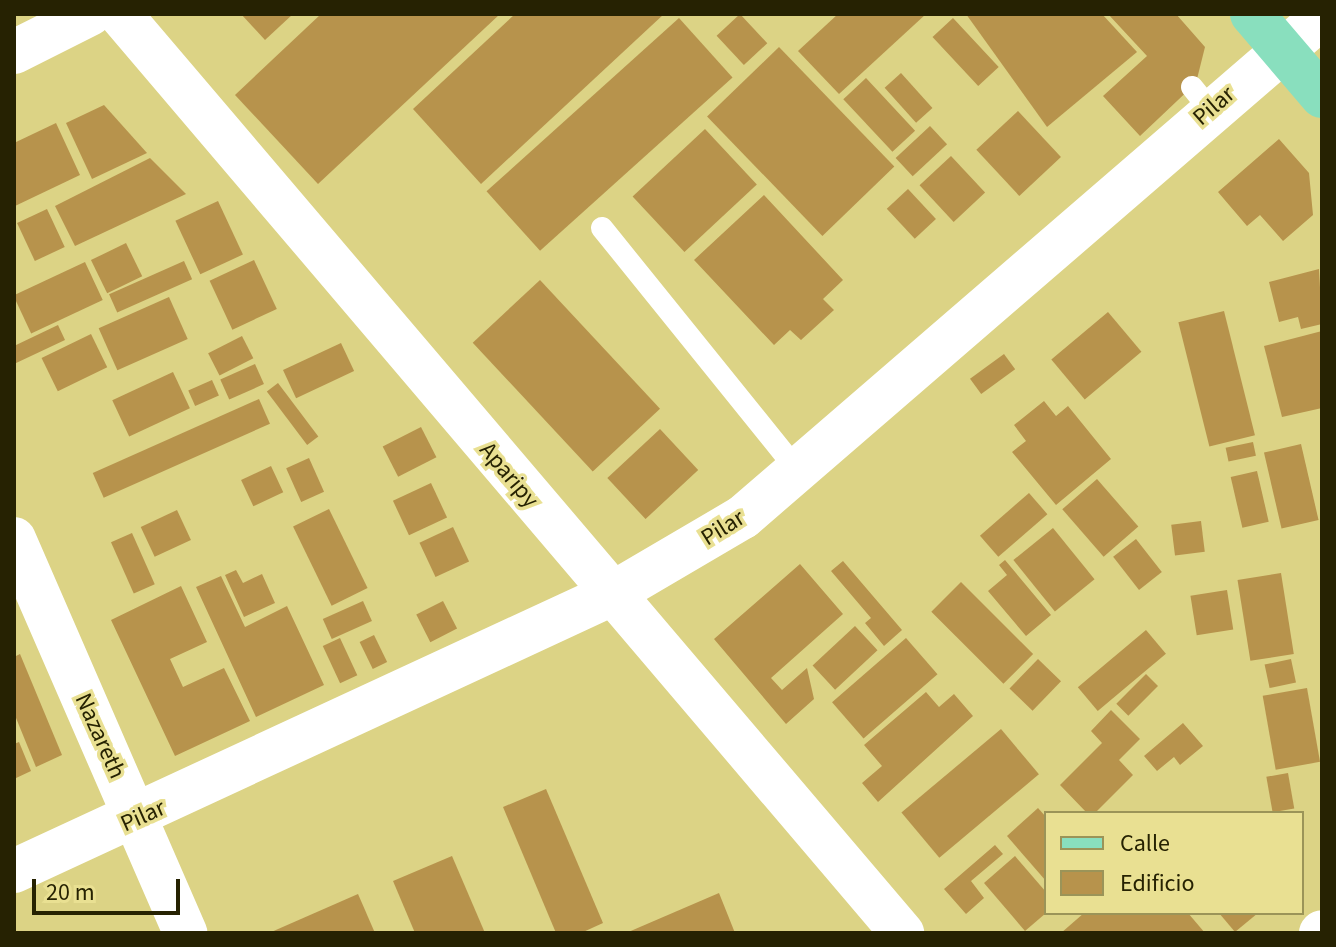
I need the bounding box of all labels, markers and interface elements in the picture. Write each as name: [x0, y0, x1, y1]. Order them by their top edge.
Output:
street label: Pilar: [1187, 80, 1241, 132]
street label: Aparipy: [473, 436, 545, 514]
street label: Pilar: [696, 504, 750, 552]
street label: Nazareth: [68, 689, 132, 783]
street label: Pilar: [116, 793, 170, 839]
legend: [1044, 811, 1304, 915]
text: Calle: [1120, 826, 1170, 861]
scale bar: [36, 863, 184, 913]
text: Edificio: [1120, 866, 1194, 901]
text: 20 m: [46, 875, 95, 910]

